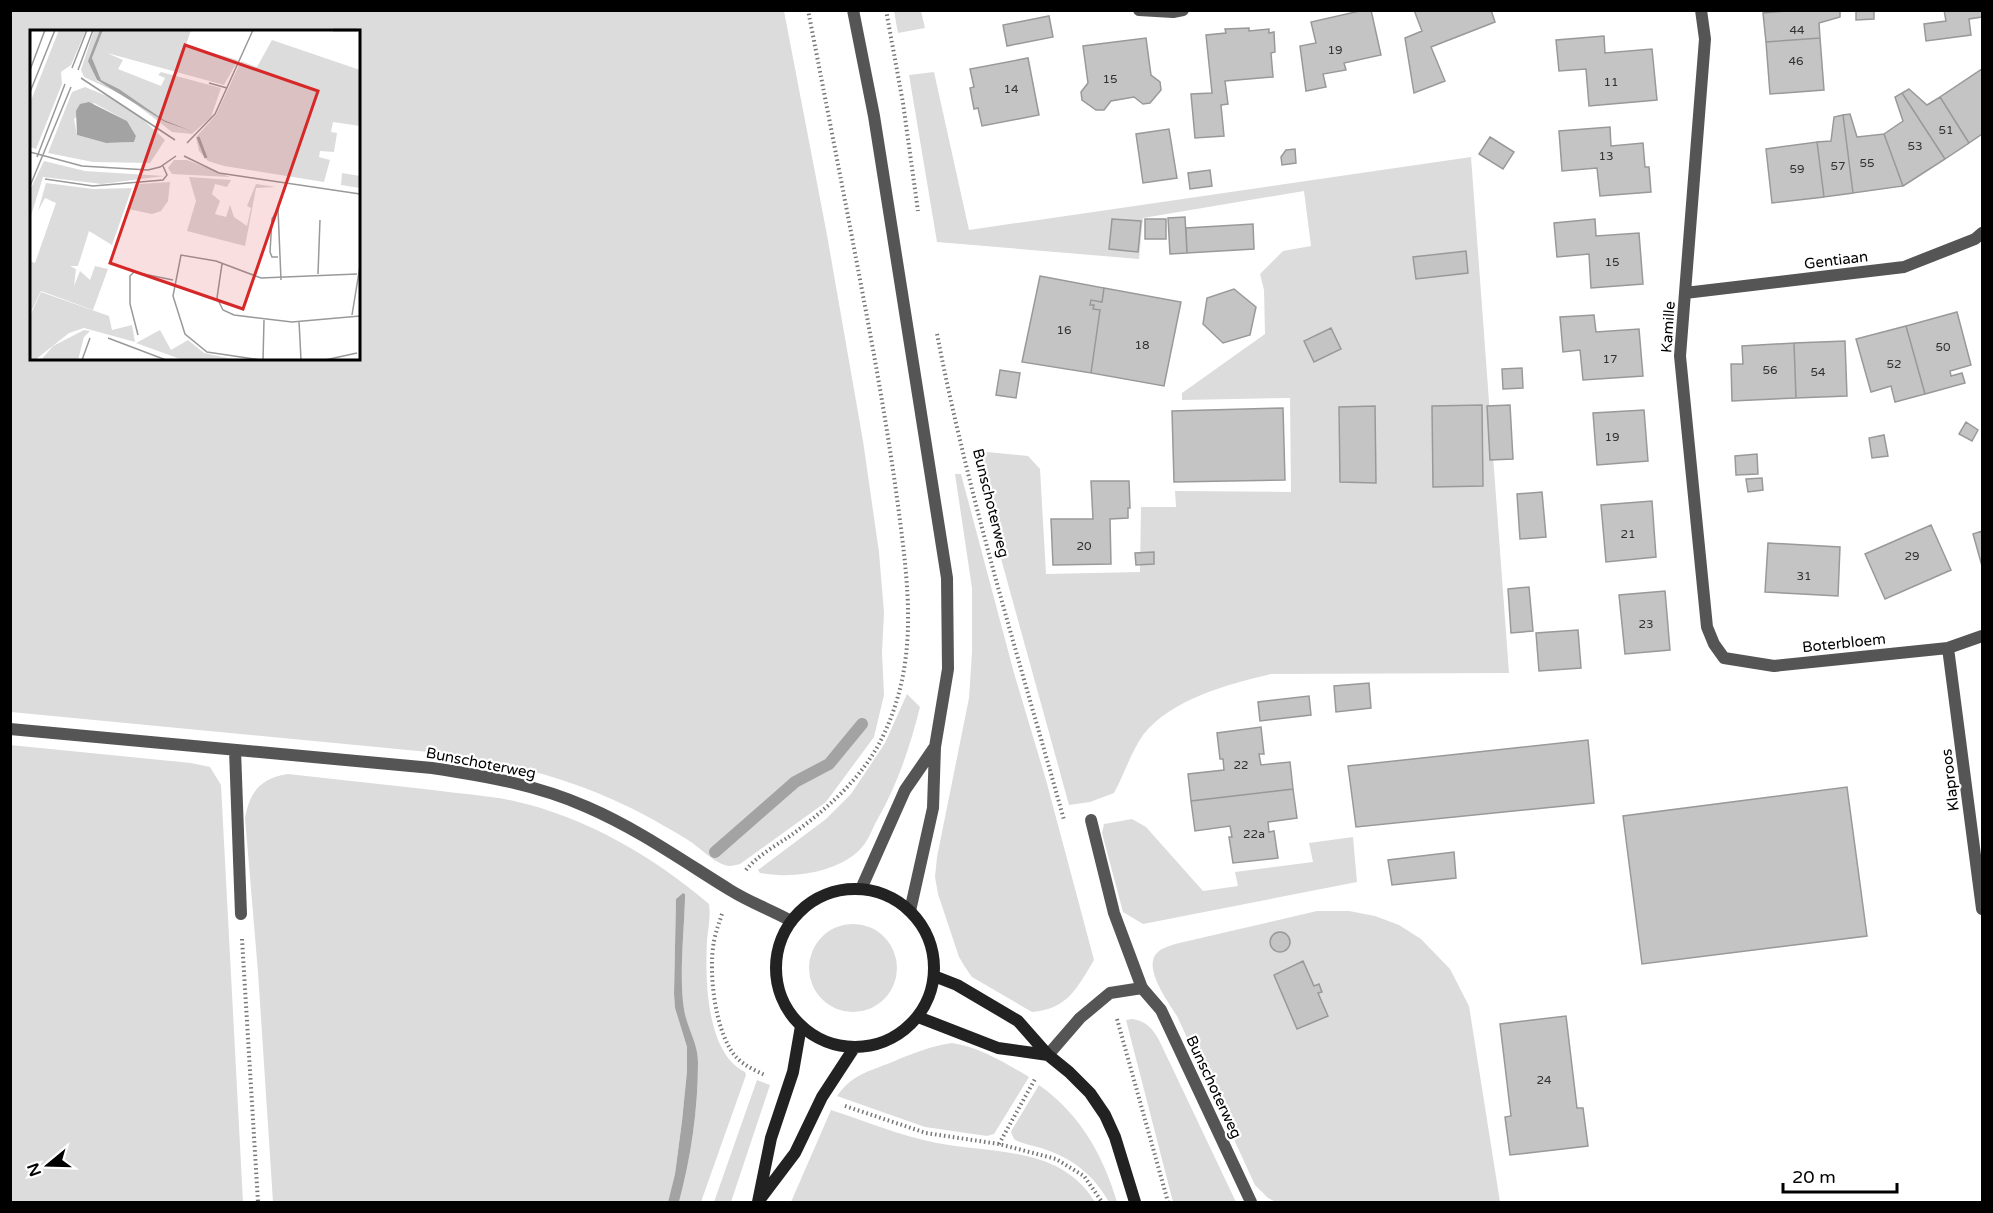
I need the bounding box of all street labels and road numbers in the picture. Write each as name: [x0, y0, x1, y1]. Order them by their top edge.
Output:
street label: Gentiaan: [1803, 247, 1869, 273]
street label: Kamille: [1657, 300, 1679, 354]
street label: Bunschoterweg: [969, 447, 1013, 559]
street label: Boterbloem: [1801, 630, 1887, 656]
street label: Bunschoterweg: [425, 744, 537, 782]
street label: Klaproos: [1937, 748, 1963, 812]
street label: Bunschoterweg: [1182, 1033, 1246, 1141]

